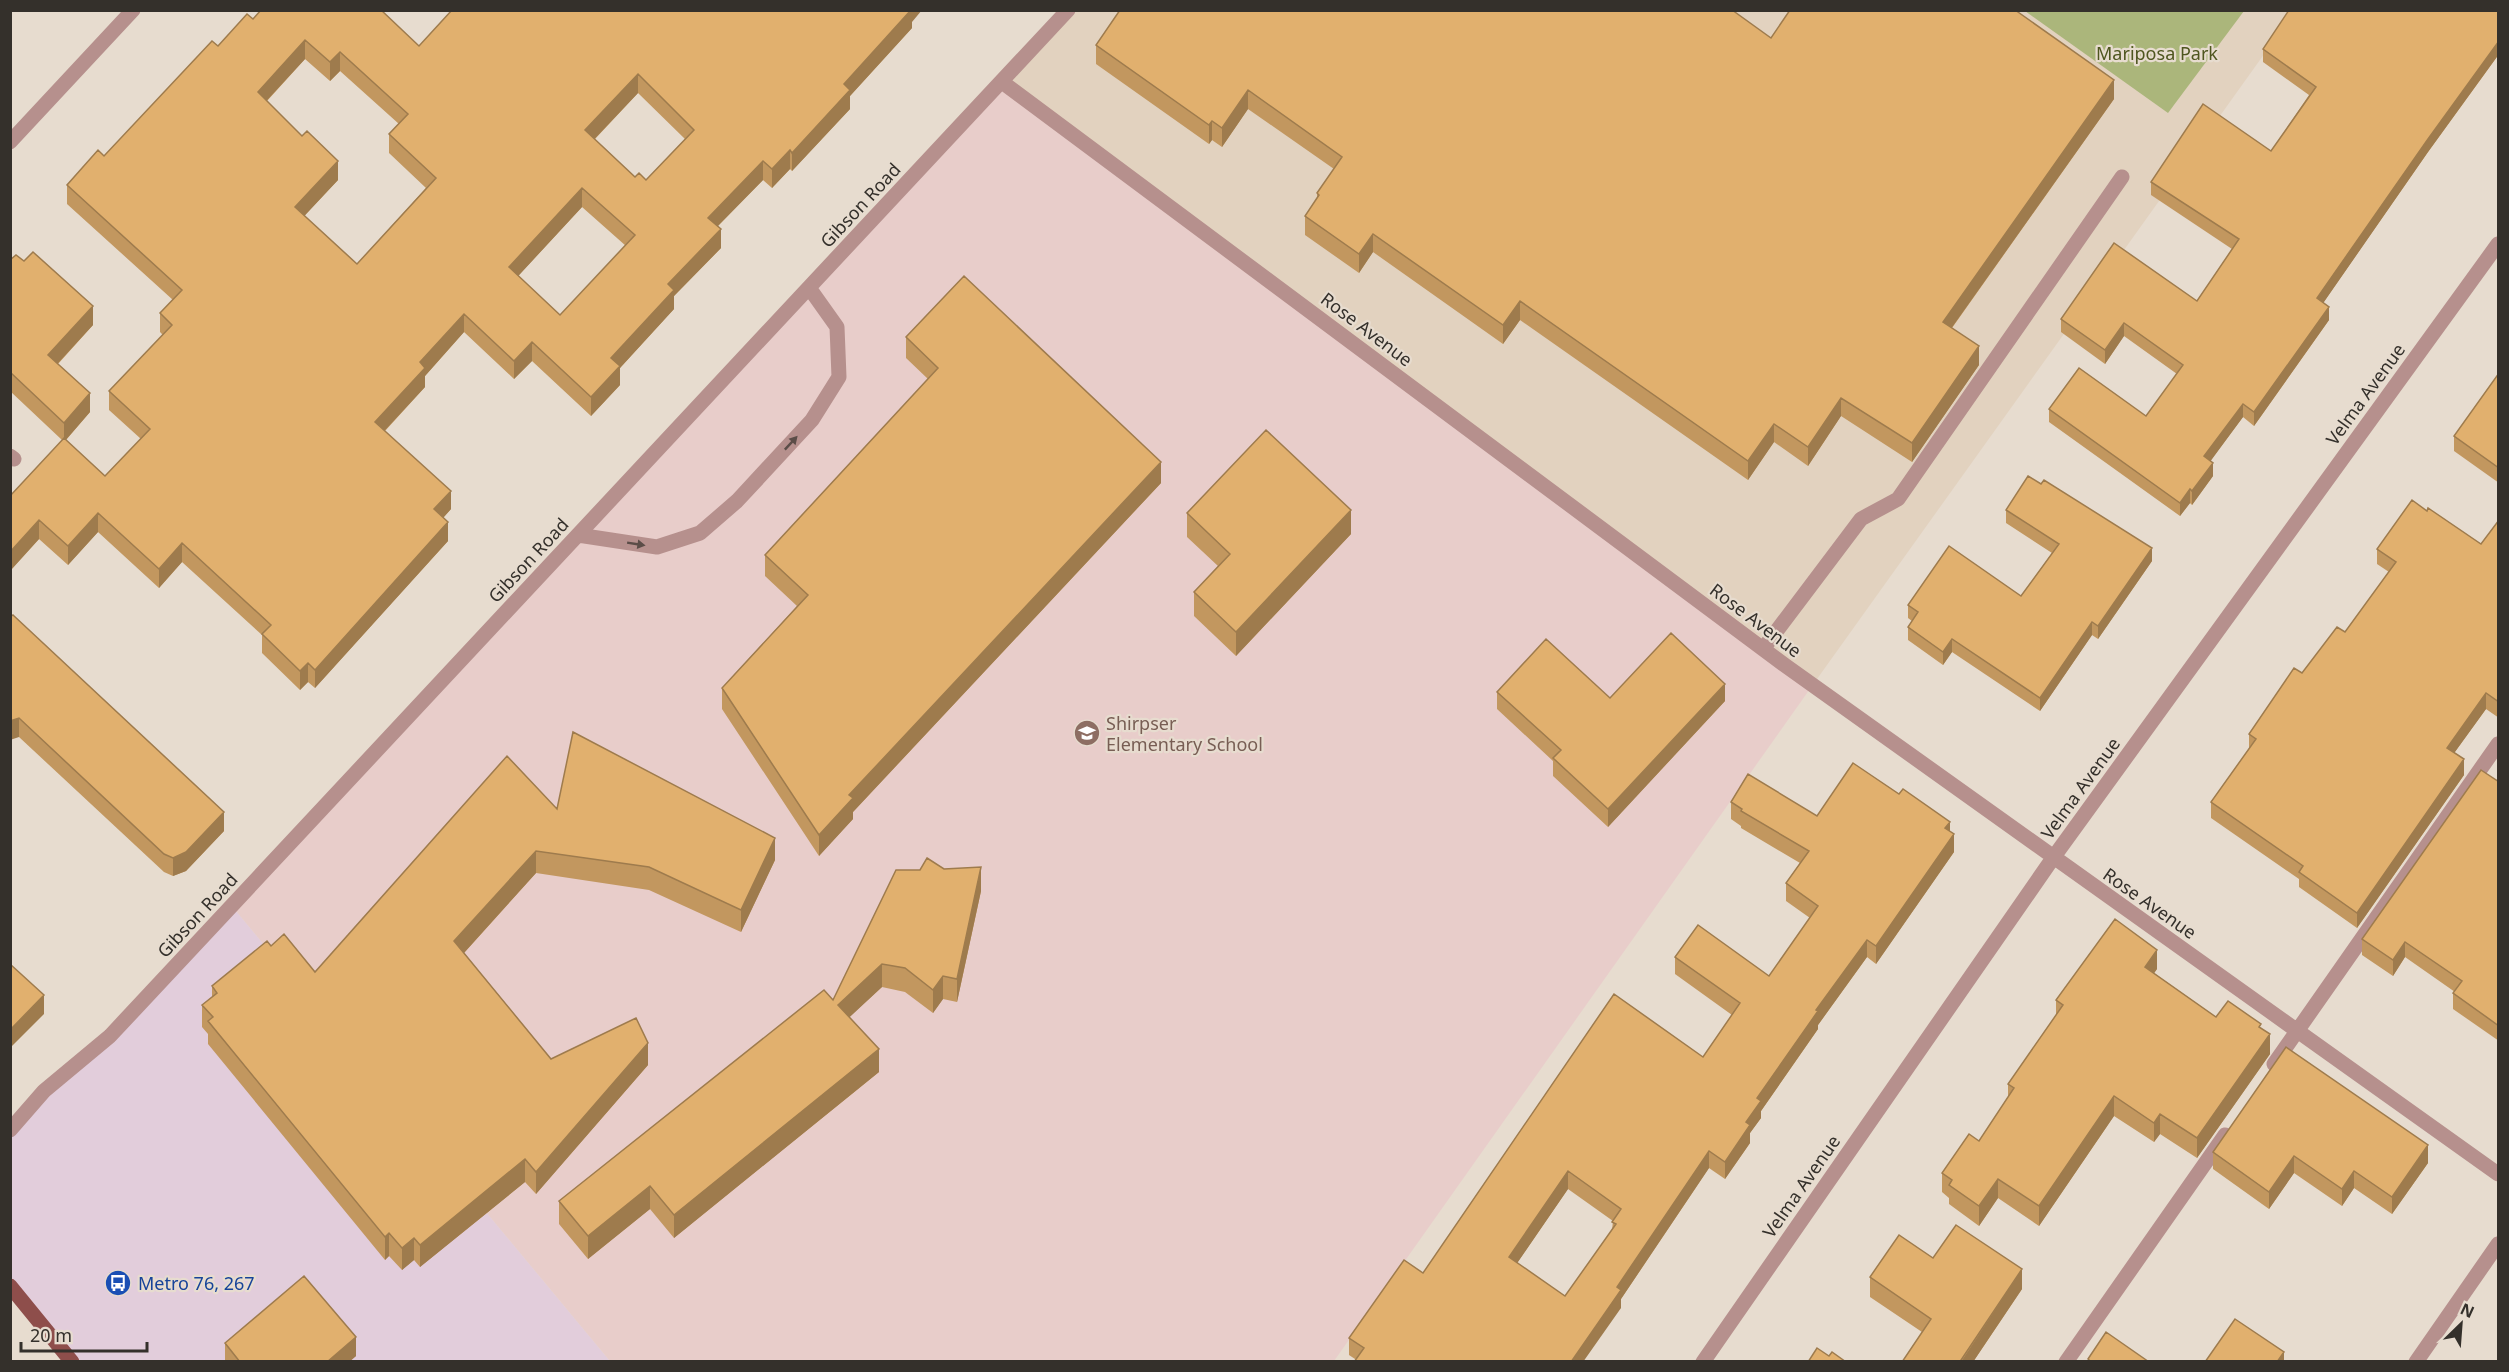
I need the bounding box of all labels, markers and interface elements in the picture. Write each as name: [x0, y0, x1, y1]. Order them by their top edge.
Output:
park label: Mariposa Park: [2096, 41, 2218, 65]
street label: Gibson Road: [815, 158, 905, 252]
street label: Rose Avenue: [1316, 287, 1418, 371]
street label: Velma Avenue: [2320, 338, 2410, 450]
one-way arrow: [784, 435, 798, 450]
street label: Gibson Road: [483, 513, 573, 607]
one-way arrow: [627, 539, 646, 548]
street label: Rose Avenue: [1705, 578, 1807, 662]
place label: Shirpser Elementary School: [1106, 711, 1263, 756]
school or university icon: Shirpser Elementary School: [1072, 718, 1102, 748]
street label: Velma Avenue: [2035, 732, 2125, 844]
street label: Rose Avenue: [2099, 862, 2201, 944]
street label: Gibson Road: [152, 868, 242, 962]
street label: Velma Avenue: [1757, 1130, 1845, 1242]
bus stop icon: Metro 76, 267: [103, 1268, 133, 1298]
place label: Metro 76, 267: [138, 1271, 255, 1295]
north arrow: [2431, 1294, 2491, 1354]
text: N: [2457, 1298, 2478, 1323]
scale bar: [21, 1315, 147, 1353]
text: 20 m: [30, 1323, 72, 1347]

